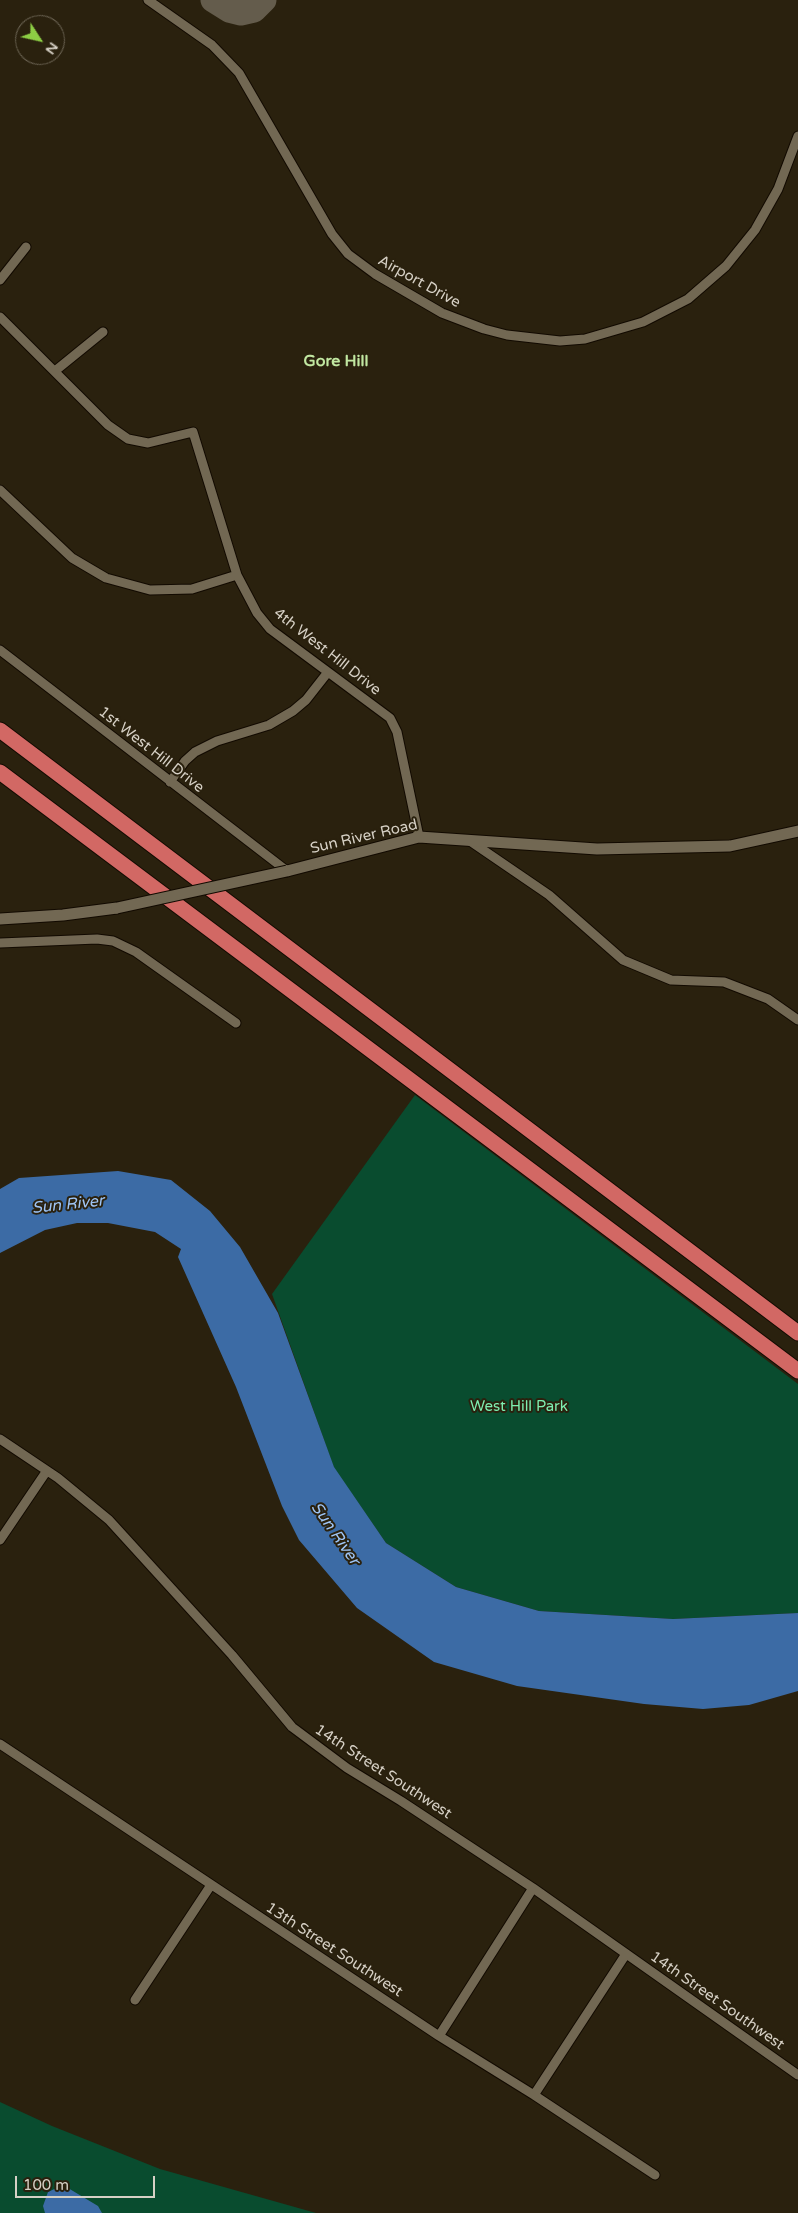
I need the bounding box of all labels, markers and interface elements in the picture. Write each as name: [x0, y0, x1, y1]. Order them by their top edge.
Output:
north arrow: [15, 15, 65, 65]
text: N: [42, 39, 62, 58]
street label: Airport Drive: [375, 252, 463, 312]
district label: Gore Hill: [304, 352, 368, 372]
street label: 4th West Hill Drive: [270, 605, 384, 699]
street label: 1st West Hill Drive: [95, 703, 207, 797]
street label: Sun River Road: [309, 816, 419, 858]
water label: Sun River: [31, 1192, 105, 1218]
park label: West Hill Park: [470, 1398, 568, 1416]
water label: Sun River: [306, 1499, 364, 1569]
street label: 14th Street Southwest: [311, 1721, 455, 1823]
street label: 13th Street Southwest: [262, 1899, 406, 2001]
street label: 14th Street Southwest: [646, 1948, 788, 2054]
scale bar: [18, 2166, 158, 2198]
text: 100 m: [23, 2176, 69, 2194]

